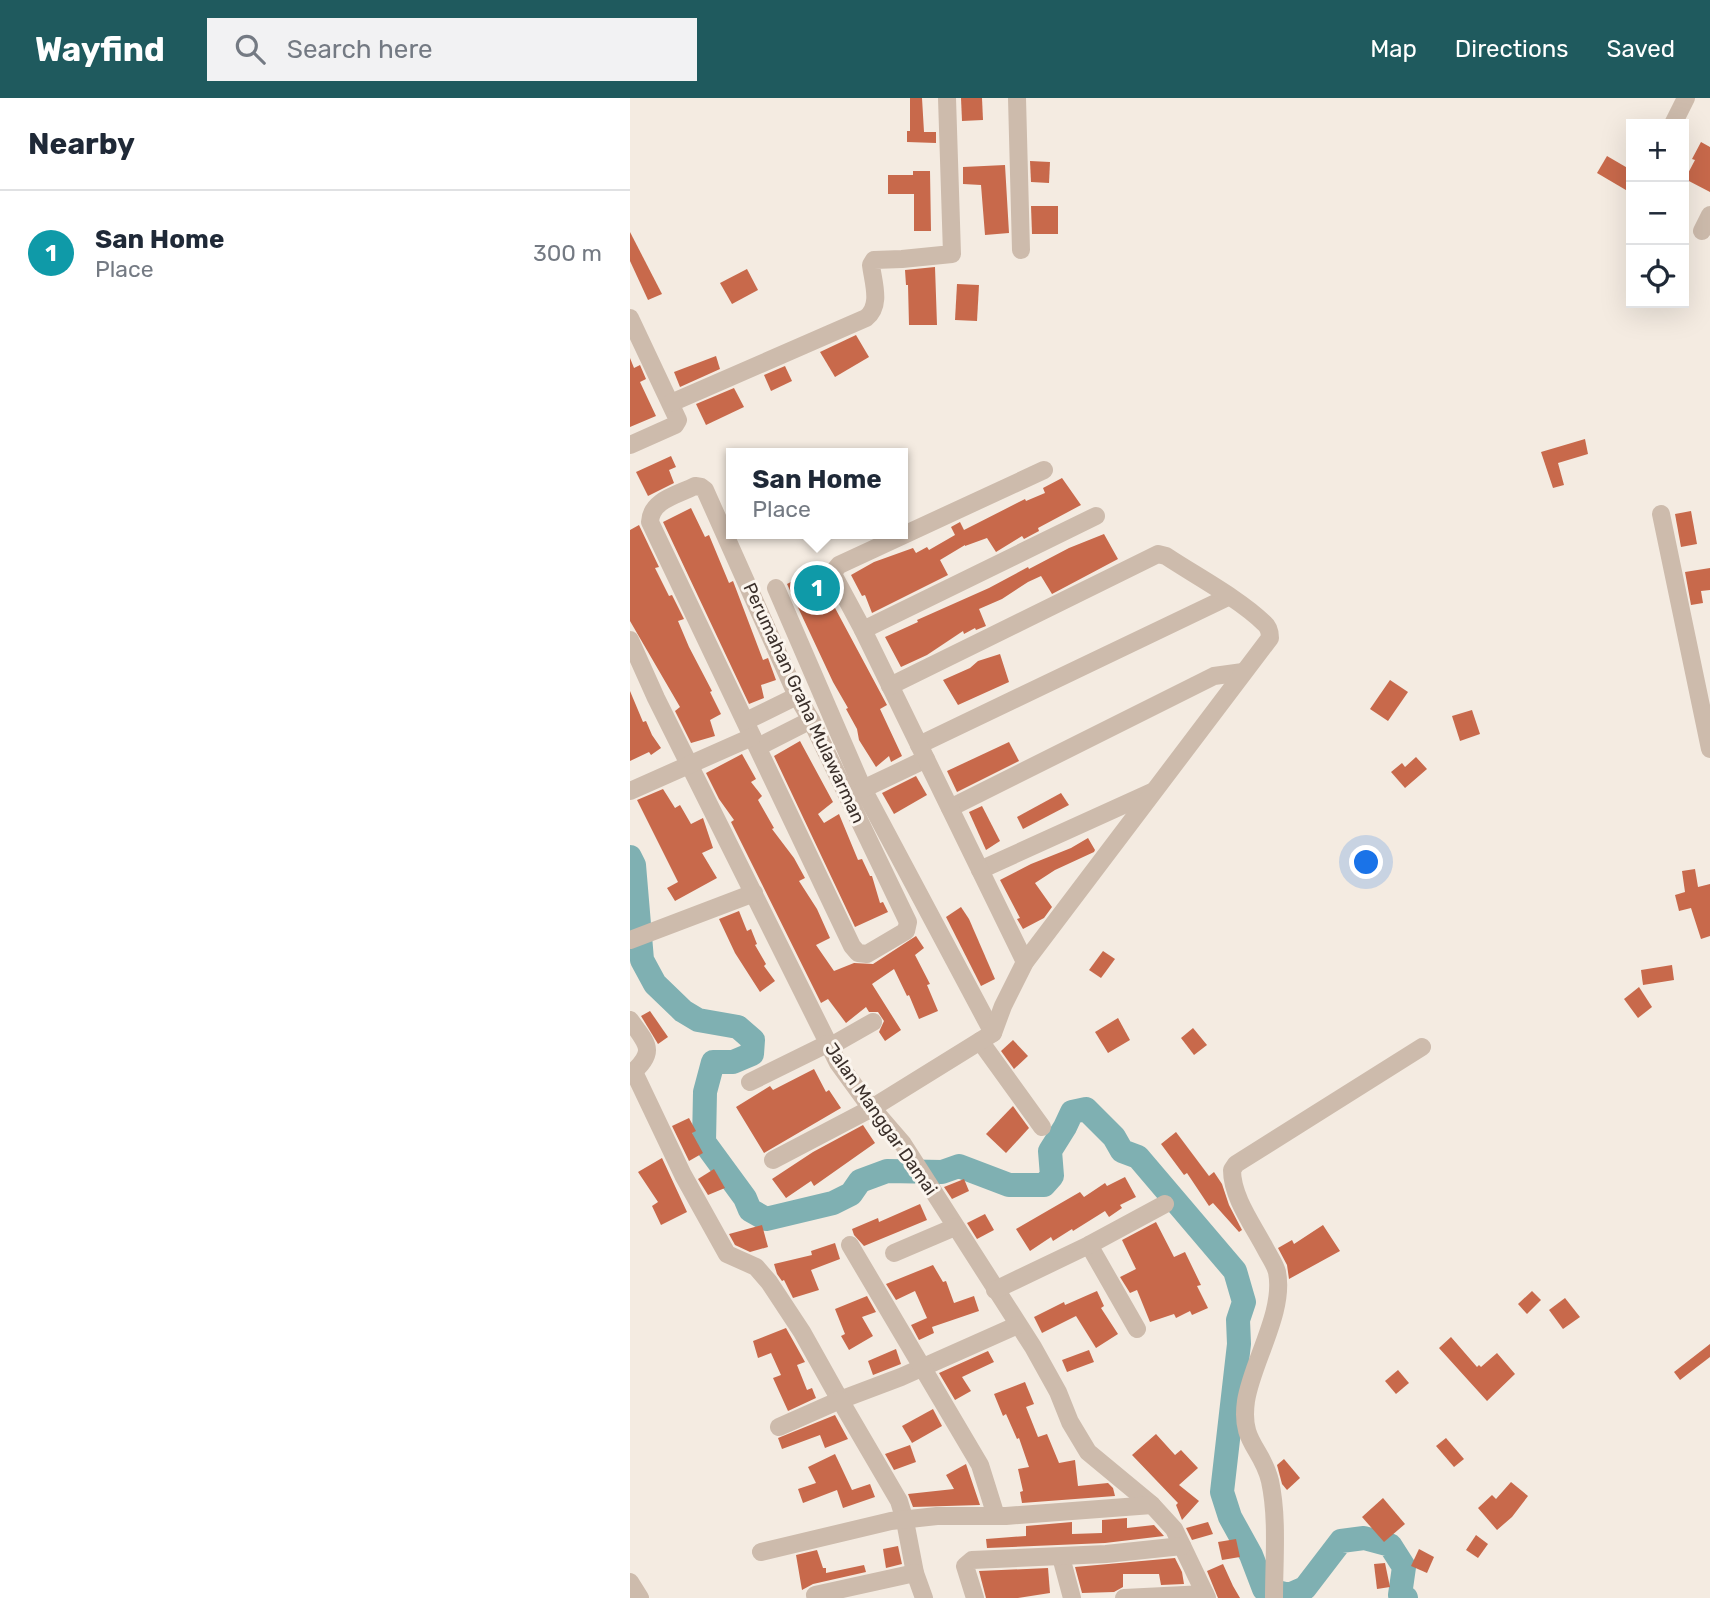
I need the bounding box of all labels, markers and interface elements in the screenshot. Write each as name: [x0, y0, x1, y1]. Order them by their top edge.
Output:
search box: [207, 18, 697, 81]
text: Wayfind: [35, 30, 165, 69]
icon: search: [231, 30, 269, 68]
text: Search here: [287, 34, 433, 65]
text: Map: [1370, 35, 1417, 63]
text: Directions: [1455, 35, 1568, 63]
text: Saved: [1606, 35, 1675, 63]
map controls: [1626, 119, 1689, 308]
button: +: [1626, 119, 1689, 182]
text: Nearby: [28, 126, 135, 162]
button: −: [1626, 182, 1689, 245]
text: San Home: [95, 224, 224, 255]
text: 1: [45, 239, 57, 267]
text: 300 m: [533, 239, 602, 267]
button: locate: [1626, 245, 1689, 308]
text: Place: [95, 255, 154, 283]
popup: [726, 448, 908, 539]
text: San Home: [752, 464, 882, 495]
text: Place: [752, 495, 811, 523]
pin: 1: [794, 562, 840, 614]
street label: Perumahan Graha Mulawarman: [739, 579, 869, 827]
your location: [1349, 845, 1383, 879]
street label: Jalan Manggar Damai: [820, 1039, 942, 1199]

